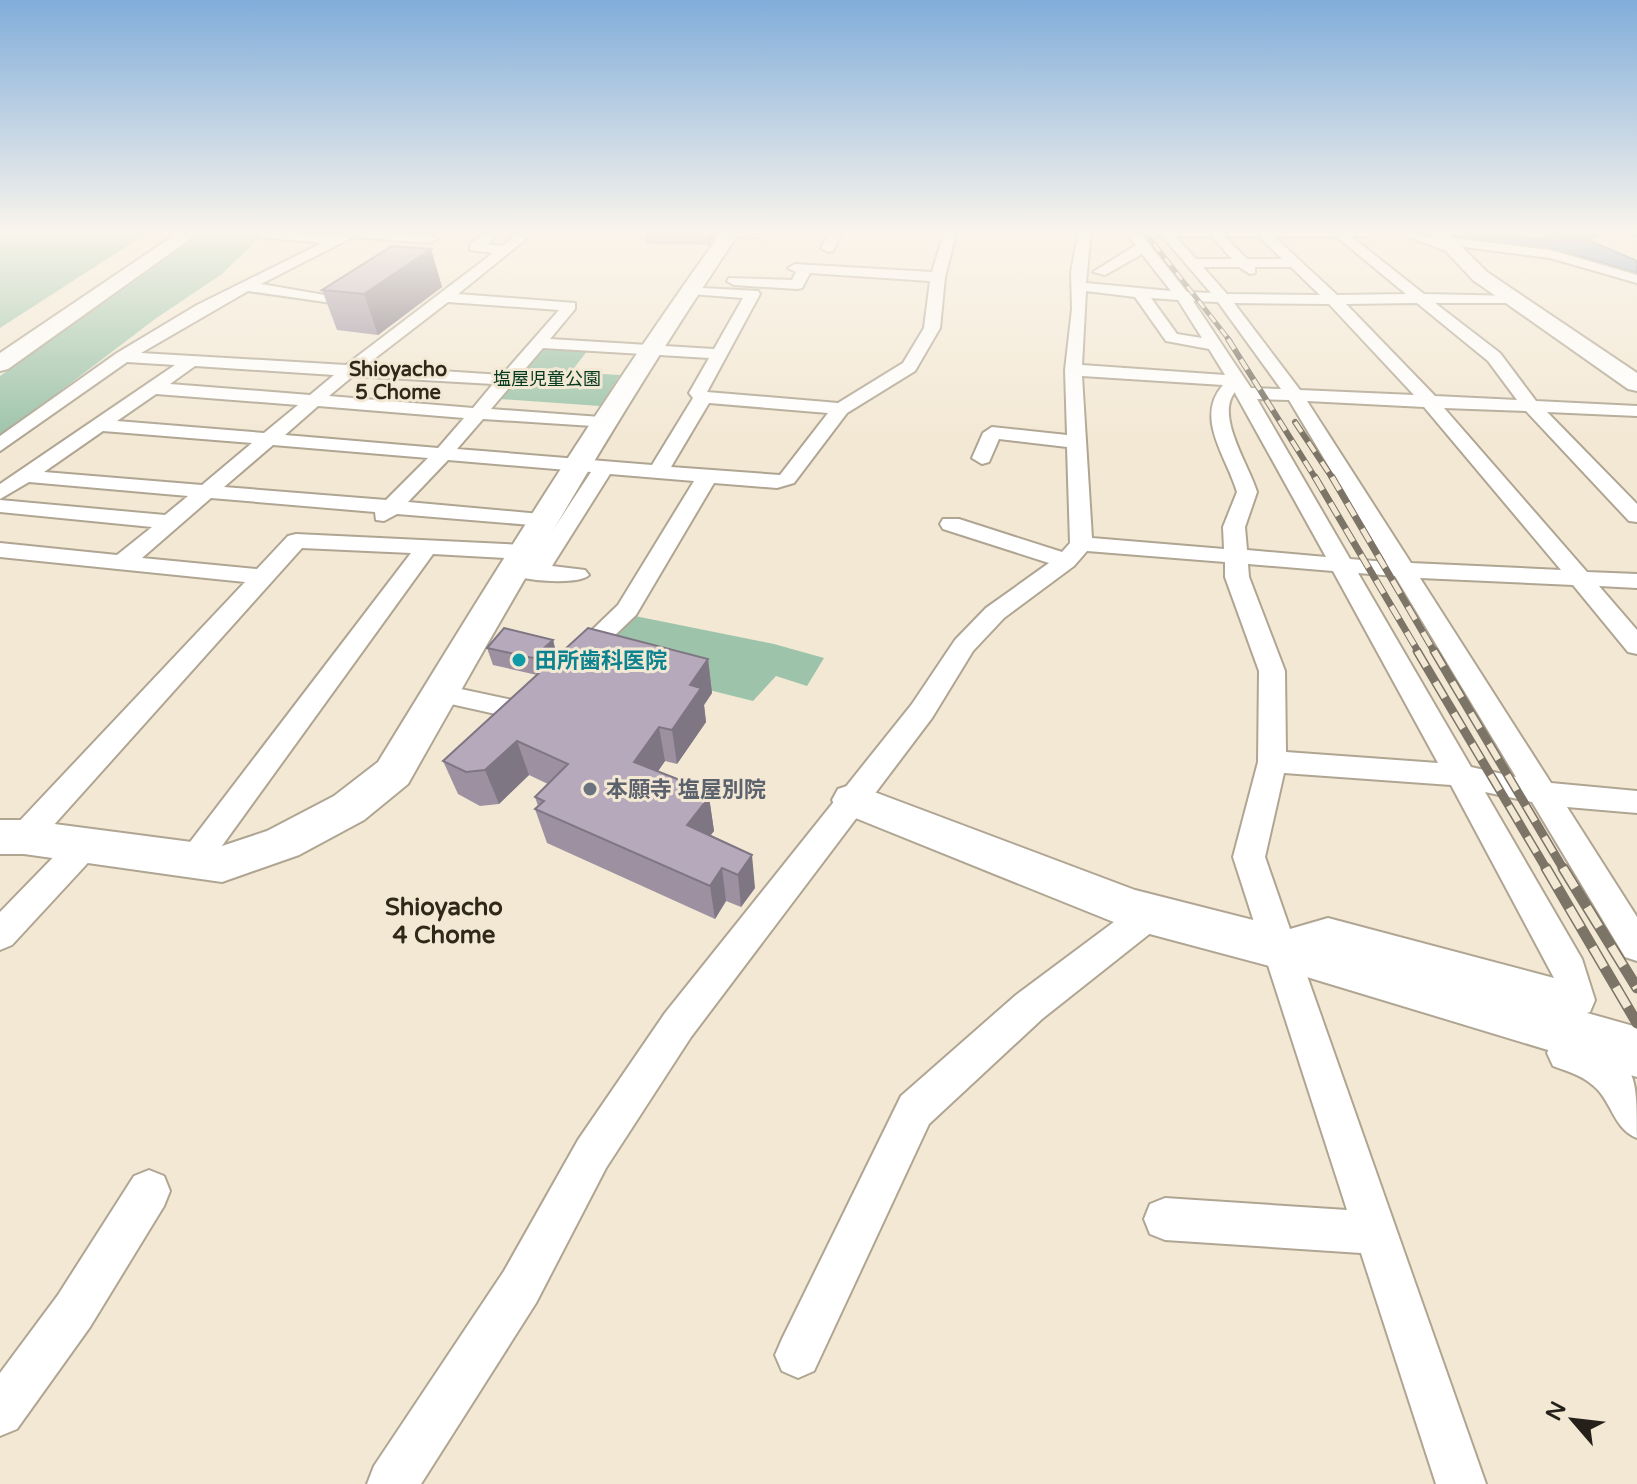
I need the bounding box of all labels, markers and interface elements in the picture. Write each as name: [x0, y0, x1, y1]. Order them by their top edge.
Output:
district label: Shioyacho 5 Chome: [349, 358, 447, 405]
park label: 塩屋児童公園: [493, 368, 601, 390]
place label: 田所歯科医院: [535, 648, 667, 674]
marker: 田所歯科医院: [510, 651, 528, 669]
place label: 本願寺 塩屋別院: [606, 777, 766, 803]
marker: 本願寺 塩屋別院: [581, 780, 599, 798]
district label: Shioyacho 4 Chome: [385, 893, 503, 950]
north arrow: [1533, 1380, 1613, 1460]
text: N: [1541, 1397, 1572, 1425]

